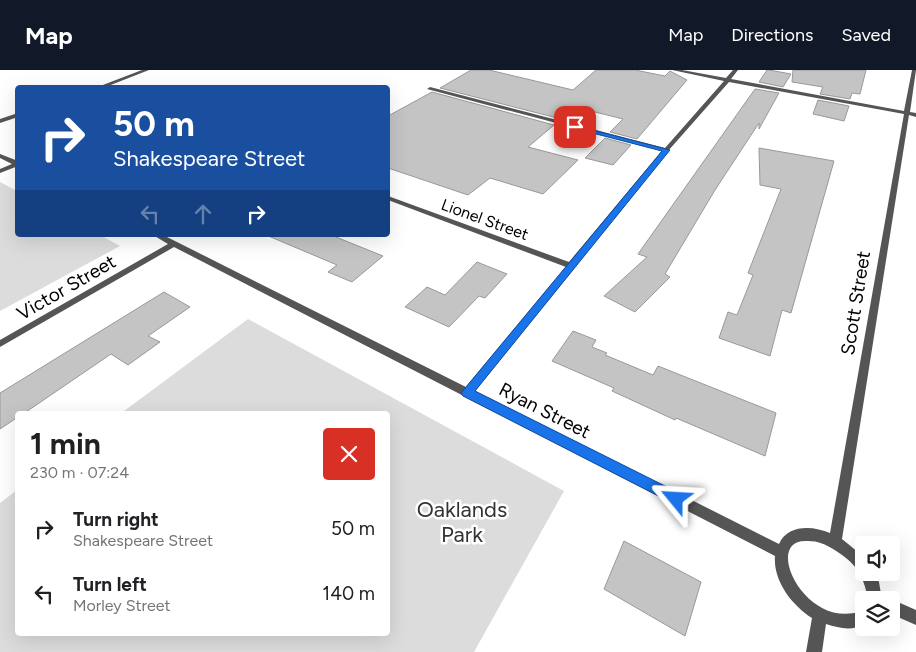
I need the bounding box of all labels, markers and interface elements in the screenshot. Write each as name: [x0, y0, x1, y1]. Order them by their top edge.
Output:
text: Map: [25, 21, 73, 50]
text: Map: [668, 24, 703, 46]
text: Directions: [731, 24, 813, 46]
text: Saved: [841, 24, 891, 46]
text: 50 m: [113, 103, 195, 145]
icon: right: [30, 105, 95, 170]
pin: [554, 106, 596, 148]
icon: arrive: [561, 113, 589, 141]
text: Shakespeare Street: [113, 145, 305, 172]
street label: Lionel Street: [439, 195, 531, 244]
icon: left: [136, 200, 164, 228]
icon: ahead: [189, 200, 217, 228]
icon: right: [242, 200, 270, 228]
street label: Scott Street: [836, 249, 875, 357]
street label: Victor Street: [13, 250, 120, 325]
street label: Ryan Street: [495, 378, 594, 443]
text: 1 min: [30, 425, 101, 462]
button: close: [323, 428, 375, 480]
text: 230 m · 07:24: [30, 463, 129, 482]
position arrow: [649, 472, 701, 524]
park label: Oaklands Park: [417, 496, 507, 548]
text: Turn right: [73, 508, 159, 531]
icon: right: [30, 515, 58, 543]
text: 50 m: [331, 517, 375, 540]
text: Shakespeare Street: [73, 531, 213, 550]
map controls: [855, 536, 900, 636]
button: sound: [855, 536, 900, 581]
text: Turn left: [73, 573, 147, 596]
icon: left: [30, 580, 58, 608]
text: 140 m: [322, 582, 375, 605]
button: layers: [855, 591, 900, 636]
text: Morley Street: [73, 596, 170, 615]

